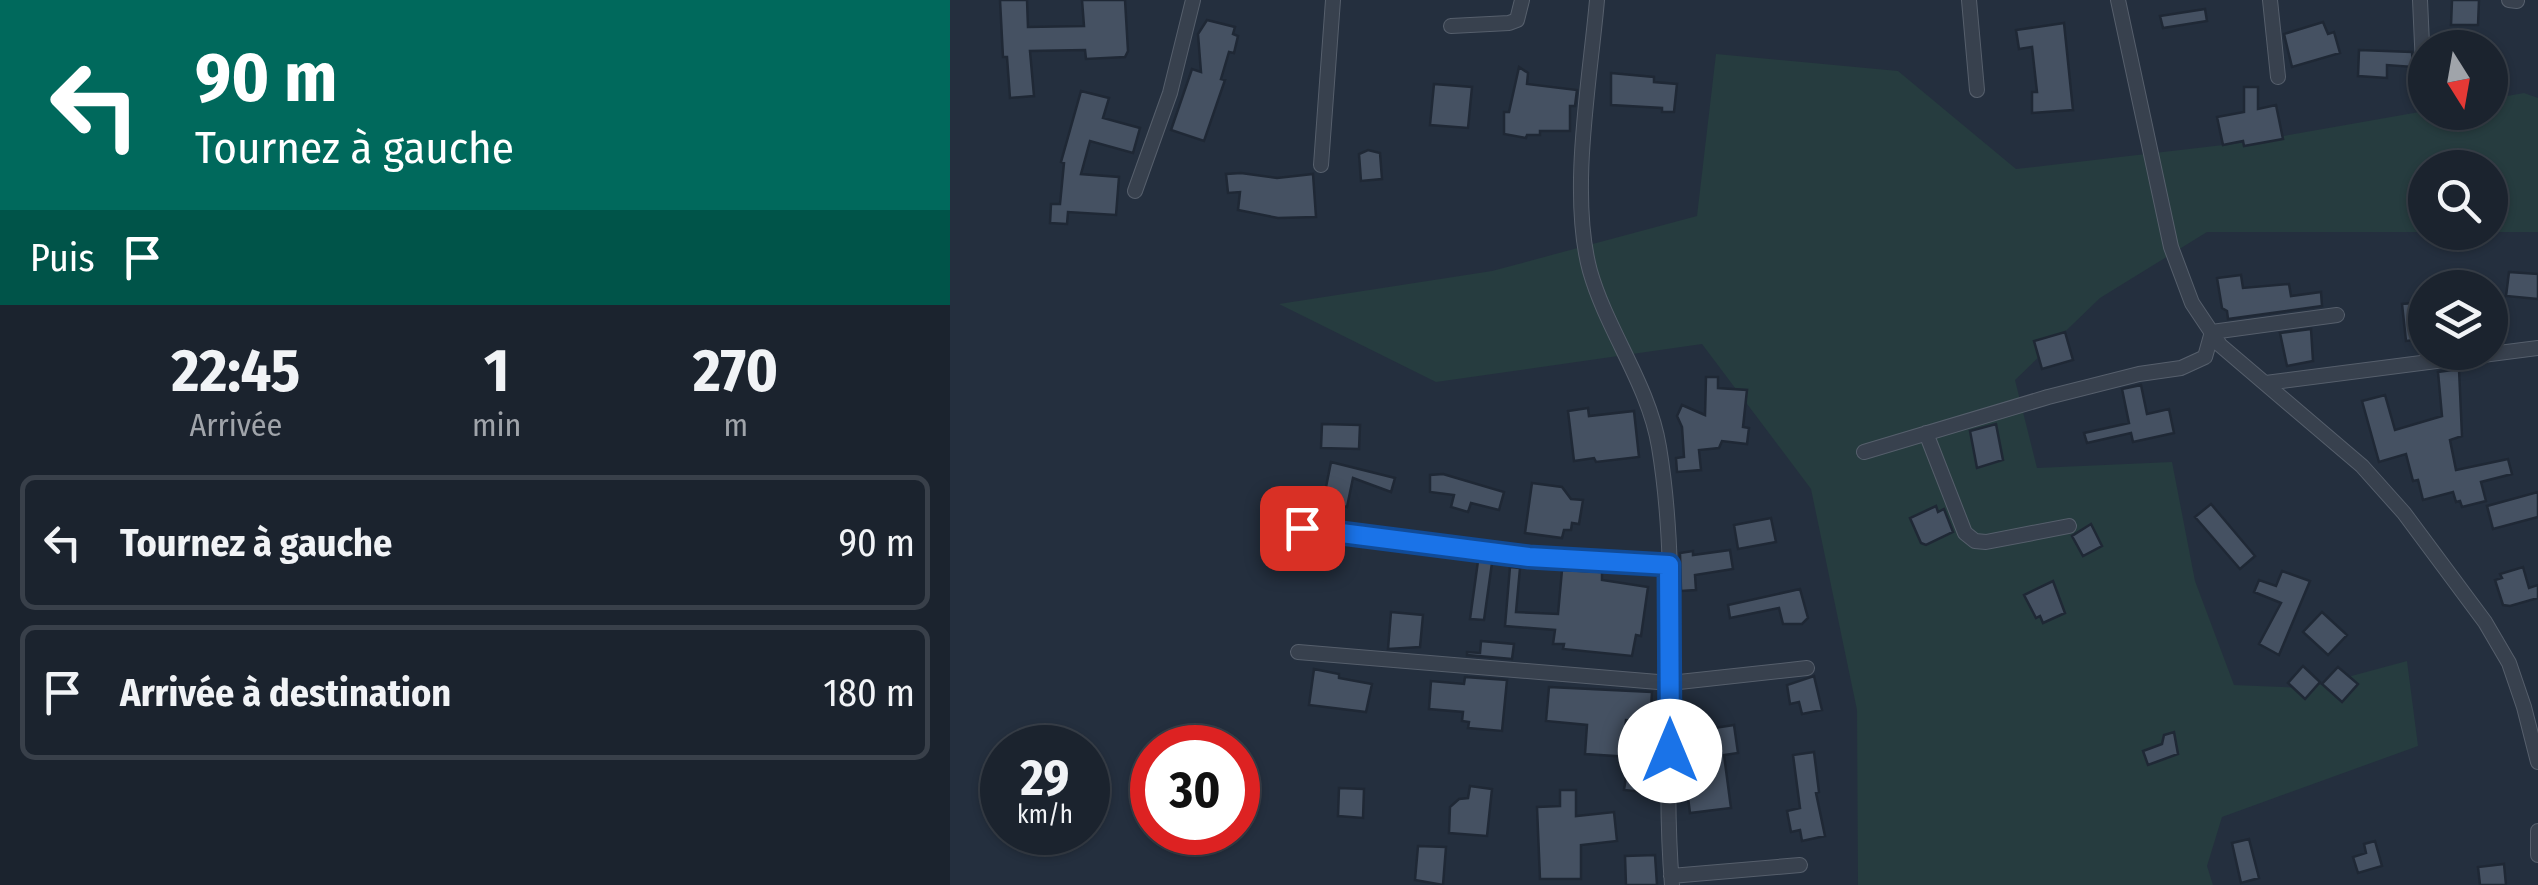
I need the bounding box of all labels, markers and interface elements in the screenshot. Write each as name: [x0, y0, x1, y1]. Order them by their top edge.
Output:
north arrow: [2408, 30, 2508, 130]
map controls: [2408, 30, 2508, 370]
text: 90 m: [195, 36, 337, 120]
icon: left: [30, 40, 160, 170]
text: Tournez à gauche: [195, 121, 514, 175]
button: search: [2408, 150, 2508, 250]
icon: arrive: [115, 230, 170, 285]
text: Puis: [30, 235, 95, 281]
button: layers: [2408, 270, 2508, 370]
text: 22:45: [172, 335, 300, 407]
text: 1: [484, 335, 509, 407]
text: 270: [693, 335, 778, 407]
text: Arrivée: [189, 406, 282, 444]
text: min: [472, 406, 521, 444]
text: m: [723, 406, 748, 444]
pin: [1260, 486, 1345, 571]
icon: arrive: [1275, 501, 1330, 556]
icon: left: [35, 515, 90, 570]
text: Tournez à gauche: [120, 520, 392, 566]
text: 90 m: [839, 520, 915, 566]
icon: arrive: [35, 665, 90, 720]
text: Arrivée à destination: [120, 670, 451, 716]
text: 180 m: [823, 670, 915, 716]
position arrow: [1618, 699, 1722, 803]
speed limit sign: 30: [1130, 725, 1260, 855]
text: 29: [1021, 748, 1069, 808]
text: km/h: [1017, 800, 1073, 830]

